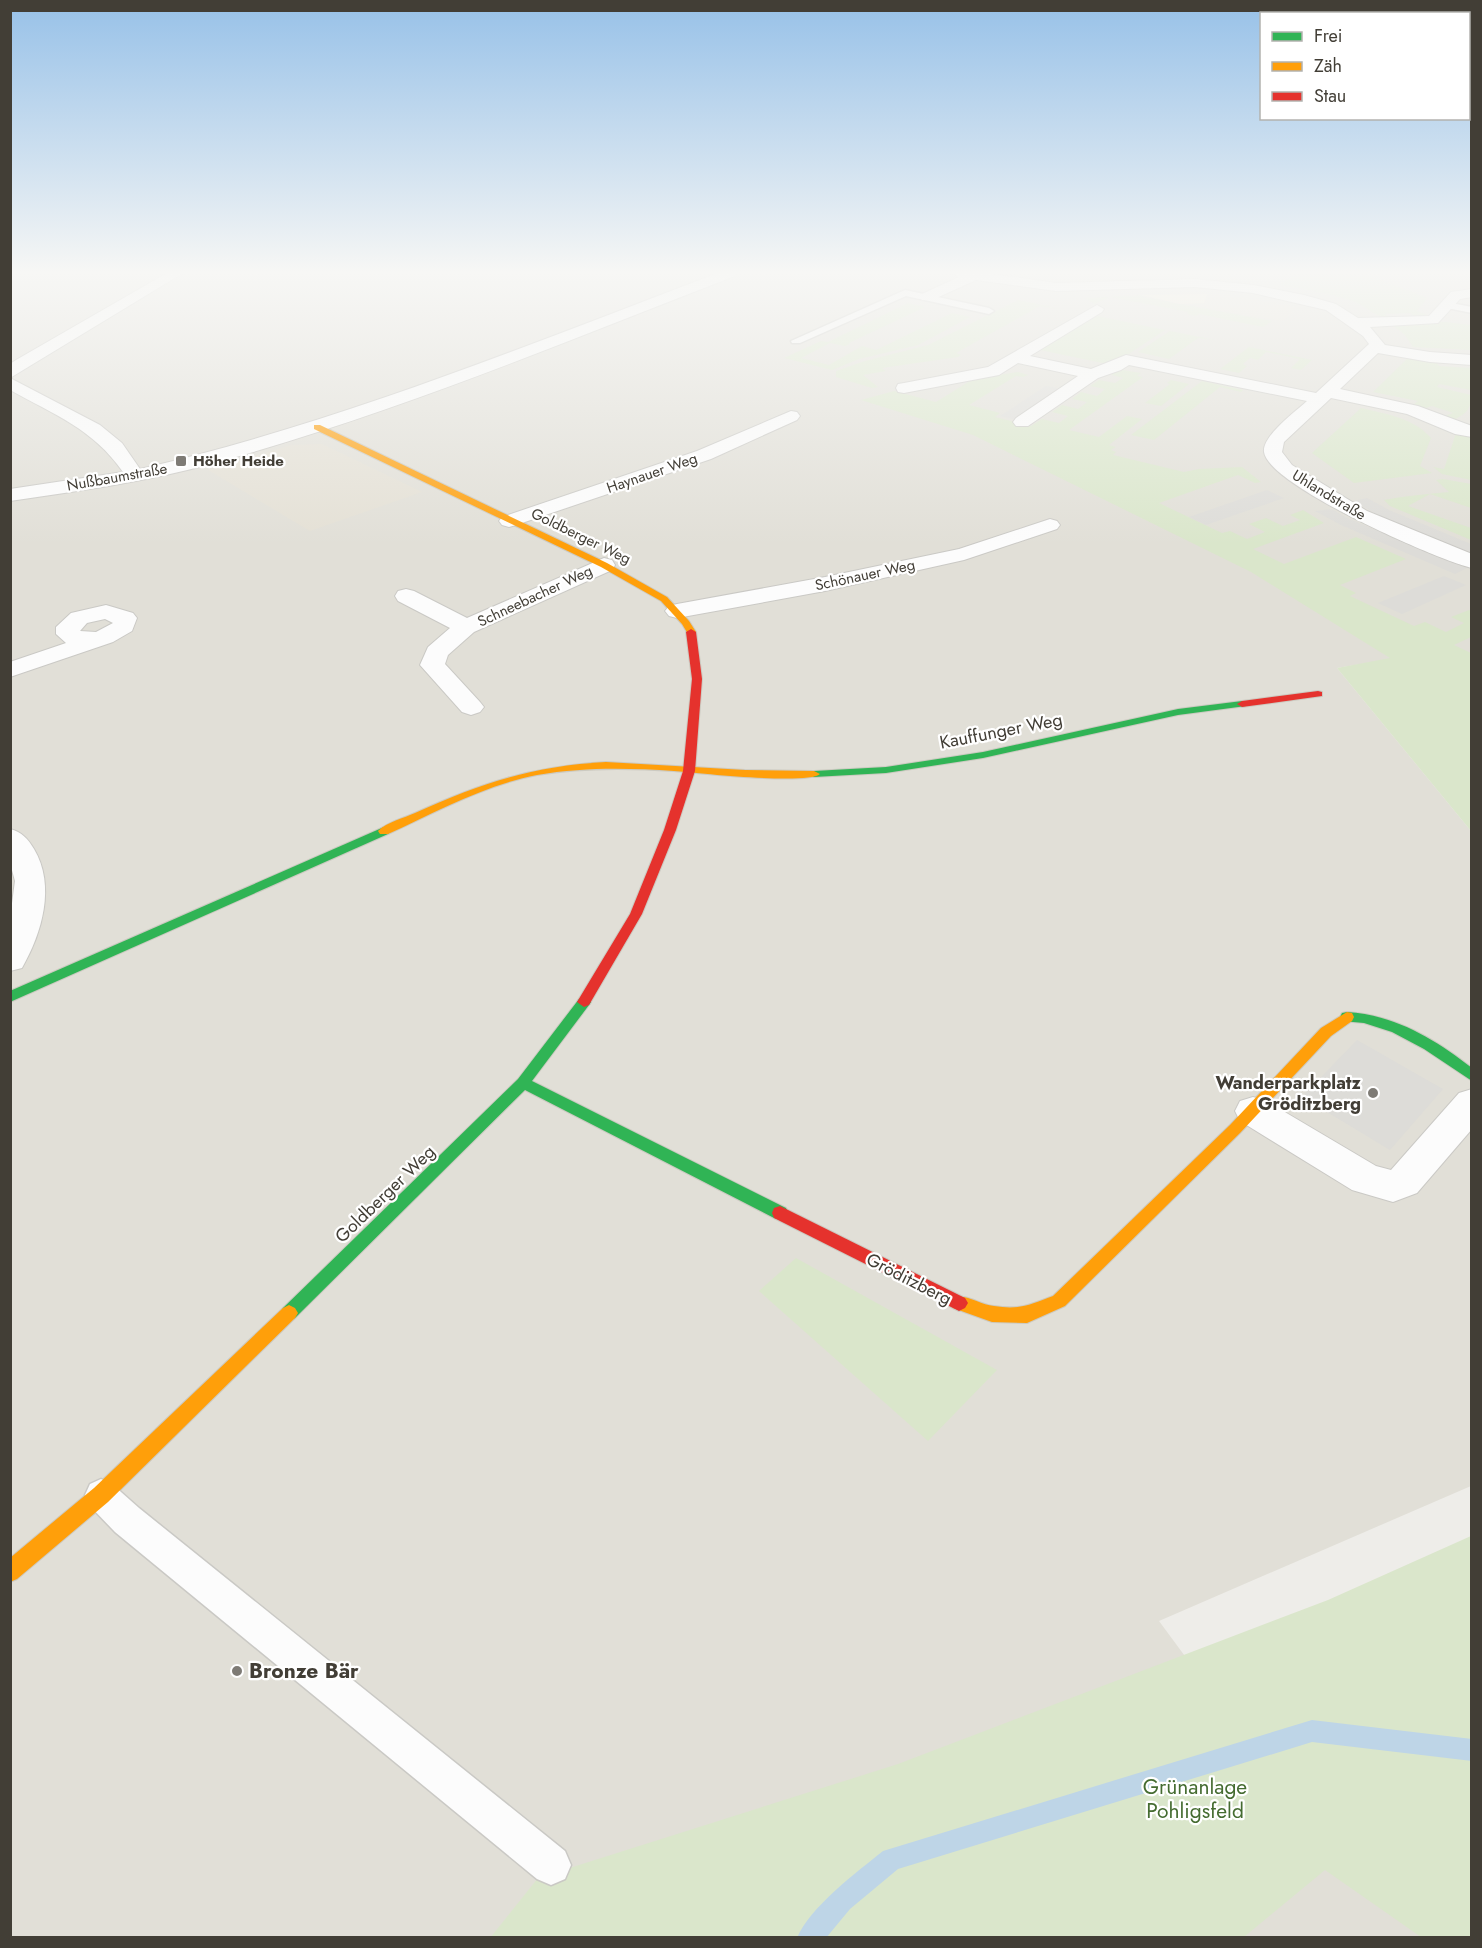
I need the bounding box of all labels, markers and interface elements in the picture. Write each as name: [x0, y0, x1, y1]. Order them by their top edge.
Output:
legend: [1260, 12, 1470, 120]
text: Frei: [1314, 23, 1343, 49]
text: Zäh: [1314, 53, 1342, 79]
text: Stau: [1314, 83, 1346, 109]
street label: Haynauer Weg: [604, 447, 700, 499]
place label: Höher Heide: [193, 450, 284, 472]
marker: Höher Heide: [174, 454, 188, 468]
street label: Nußbaumstraße: [65, 457, 169, 497]
street label: Uhlandstraße: [1288, 464, 1370, 526]
street label: Goldberger Weg: [527, 502, 635, 570]
street label: Schönauer Weg: [813, 554, 917, 596]
street label: Schneebacher Weg: [474, 560, 596, 632]
street label: Kauffunger Weg: [937, 706, 1065, 756]
place label: Wanderparkplatz Gröditzberg: [1215, 1070, 1362, 1117]
marker: Wanderparkplatz Gröditzberg: [1366, 1086, 1380, 1100]
street label: Goldberger Weg: [329, 1139, 441, 1249]
street label: Gröditzberg: [862, 1246, 956, 1312]
place label: Bronze Bär: [249, 1656, 359, 1686]
marker: Bronze Bär: [230, 1664, 244, 1678]
park label: Grünanlage Pohligsfeld: [1143, 1772, 1247, 1826]

